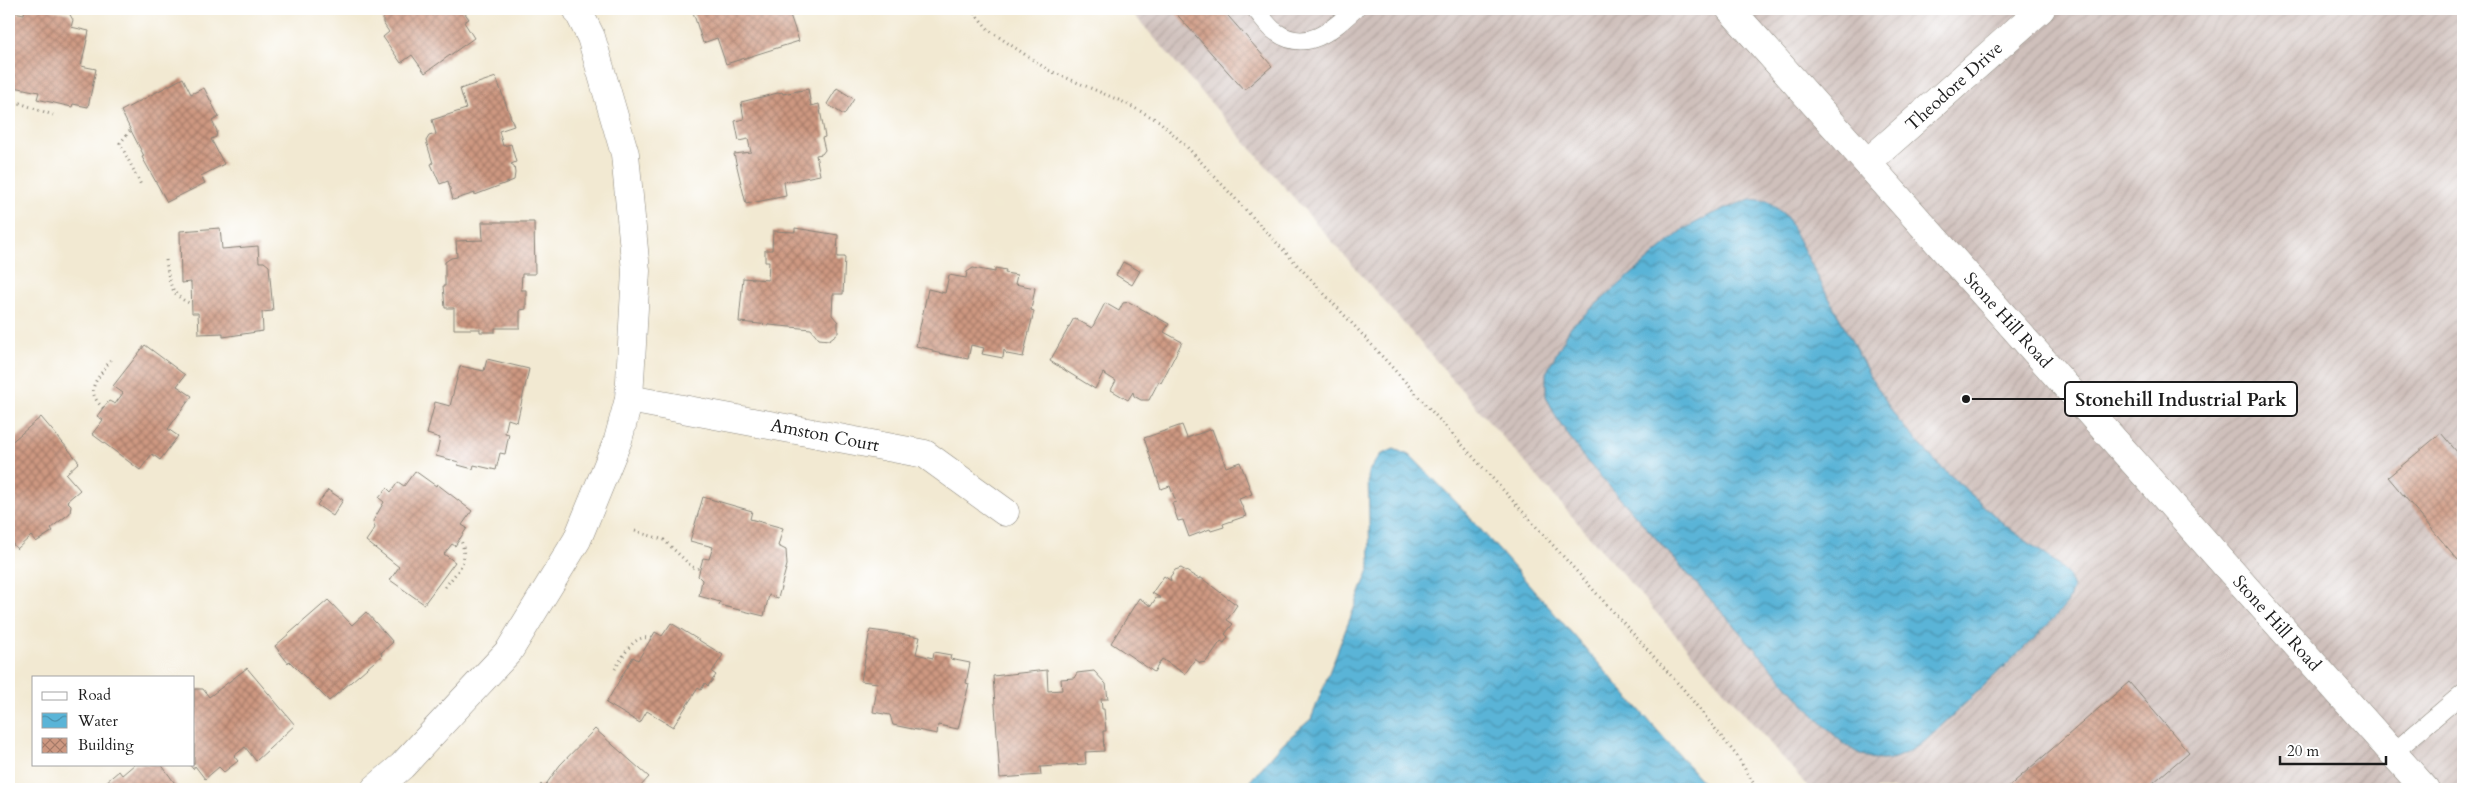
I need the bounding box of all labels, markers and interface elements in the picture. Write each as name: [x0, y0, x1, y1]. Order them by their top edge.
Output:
street label: Theodore Drive: [1900, 36, 2009, 137]
street label: Stone Hill Road: [1958, 267, 2058, 374]
callout: Stonehill Industrial Park: [2065, 382, 2297, 416]
text: Stonehill Industrial Park: [2075, 387, 2287, 413]
street label: Amston Court: [768, 413, 882, 458]
street label: Stone Hill Road: [2227, 570, 2327, 677]
legend: [32, 676, 195, 766]
text: Road: [78, 685, 111, 705]
text: Water: [77, 711, 119, 731]
scale bar: [2280, 733, 2386, 765]
text: Building: [78, 735, 134, 755]
text: 20 m: [2287, 741, 2319, 761]

